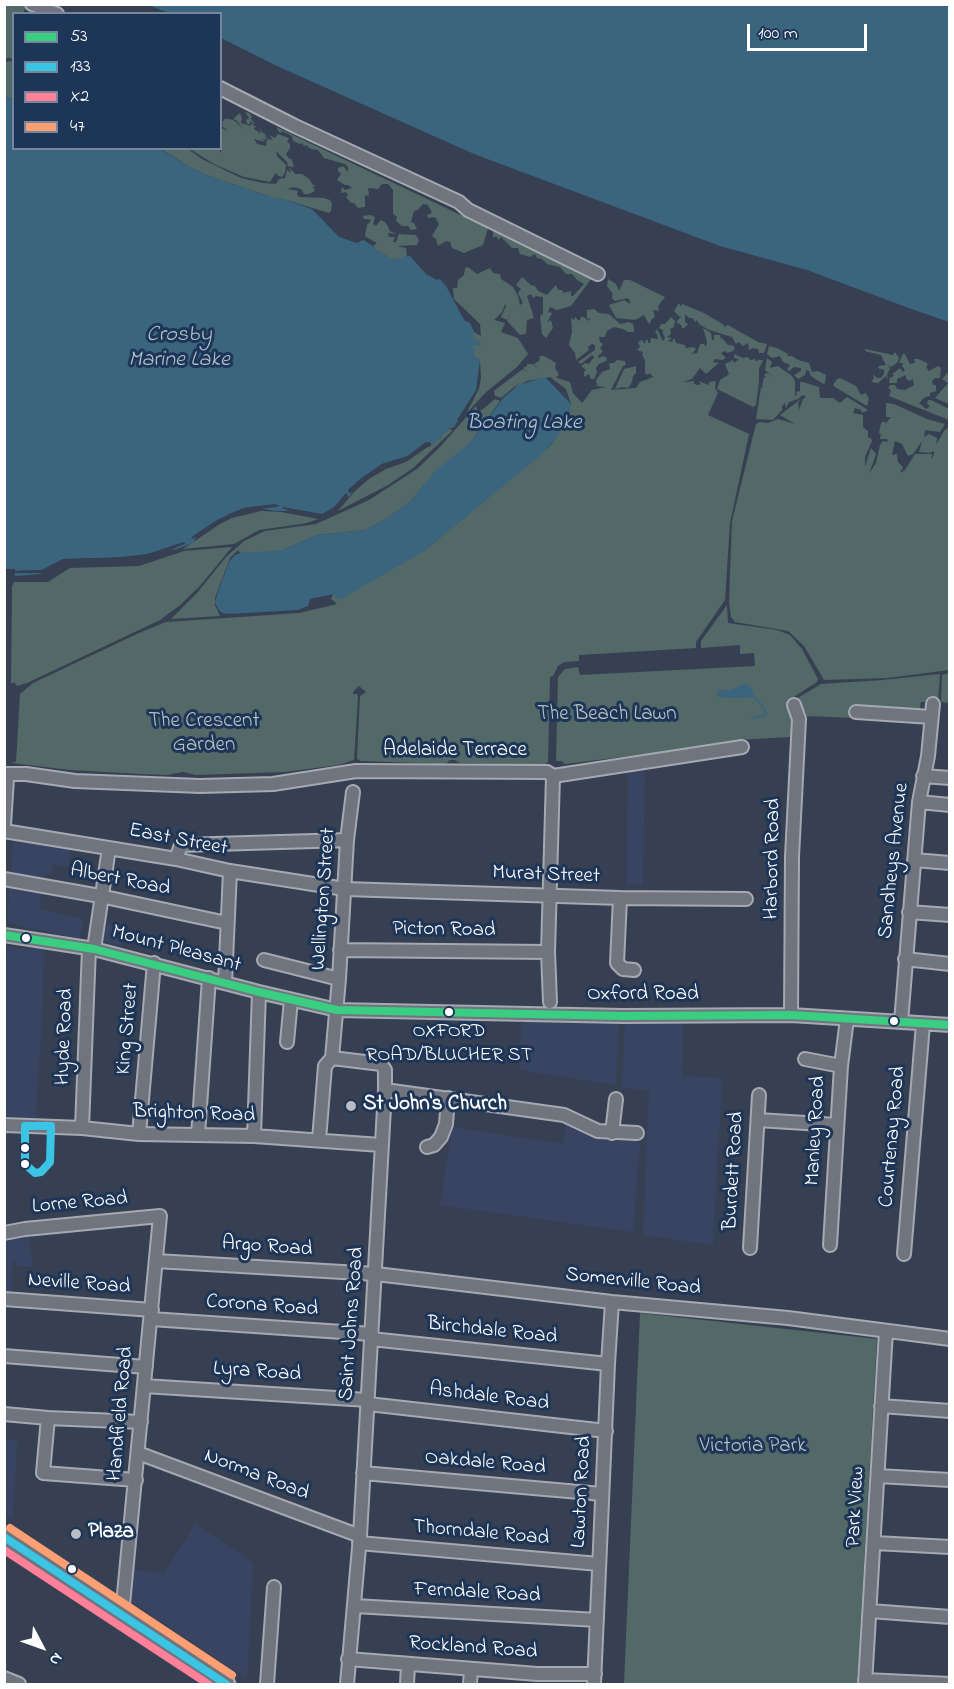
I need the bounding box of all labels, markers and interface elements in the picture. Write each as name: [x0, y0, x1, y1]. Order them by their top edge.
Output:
legend: [12, 12, 222, 150]
scale bar: [750, 12, 870, 50]
text: 100 m: [758, 21, 798, 47]
text: 53: [70, 24, 88, 50]
text: 133: [70, 54, 91, 80]
text: X2: [70, 84, 89, 110]
text: 47: [70, 114, 85, 140]
water label: Crosby Marine Lake: [128, 323, 230, 374]
water label: Boating Lake: [466, 411, 582, 437]
park label: The Beach Lawn: [537, 703, 677, 729]
park label: The Crescent Garden: [149, 710, 259, 760]
street label: Adelaide Terrace: [383, 739, 527, 765]
street label: Sandheys Avenue: [874, 782, 916, 940]
street label: Harbord Road: [760, 798, 788, 920]
street label: East Street: [127, 819, 229, 863]
street label: Wellington Street: [307, 827, 343, 971]
street label: Albert Road: [68, 859, 172, 903]
street label: Murat Street: [492, 862, 600, 890]
street label: Picton Road: [392, 918, 496, 944]
street label: Mount Pleasant: [109, 921, 243, 979]
unlabelled marker: [20, 932, 32, 944]
street label: King Street: [112, 982, 146, 1076]
street label: Oxford Road: [587, 983, 699, 1009]
street label: Hyde Road: [52, 988, 80, 1086]
marker: OXFORD ROAD/BLUCHER ST: [443, 1006, 455, 1018]
unlabelled marker: [888, 1015, 900, 1027]
place label: OXFORD ROAD/BLUCHER ST: [366, 1021, 532, 1068]
street label: Courtenay Road: [875, 1065, 913, 1209]
street label: Manley Road: [802, 1075, 832, 1187]
place label: St John's Church: [363, 1093, 507, 1119]
marker: St John's Church: [344, 1099, 358, 1113]
street label: Brighton Road: [132, 1100, 256, 1130]
street label: Burdett Road: [719, 1111, 751, 1231]
unlabelled marker: [19, 1142, 31, 1154]
unlabelled marker: [19, 1158, 31, 1170]
street label: Lorne Road: [31, 1187, 129, 1221]
street label: Argo Road: [221, 1232, 313, 1264]
street label: Saint Johns Road: [335, 1246, 371, 1402]
street label: Somerville Road: [564, 1263, 702, 1303]
street label: Neville Road: [27, 1269, 131, 1301]
street label: Corona Road: [205, 1291, 319, 1323]
street label: Birchdale Road: [426, 1313, 558, 1351]
street label: Handfield Road: [104, 1346, 140, 1482]
street label: Lyra Road: [212, 1357, 302, 1389]
street label: Ashdale Road: [428, 1378, 550, 1418]
street label: Lawton Road: [567, 1435, 599, 1549]
park label: Victoria Park: [700, 1435, 806, 1461]
street label: Norma Road: [200, 1444, 312, 1508]
street label: Oakdale Road: [423, 1446, 547, 1482]
street label: Park View: [842, 1466, 872, 1548]
street label: Thorndale Road: [412, 1515, 550, 1553]
place label: Plaza: [88, 1521, 134, 1547]
marker: Plaza: [69, 1527, 83, 1541]
unlabelled marker: [66, 1563, 78, 1575]
street label: Ferndale Road: [413, 1578, 541, 1610]
north arrow: [12, 1617, 72, 1677]
street label: Rockland Road: [408, 1632, 538, 1666]
text: N: [43, 1647, 68, 1671]

